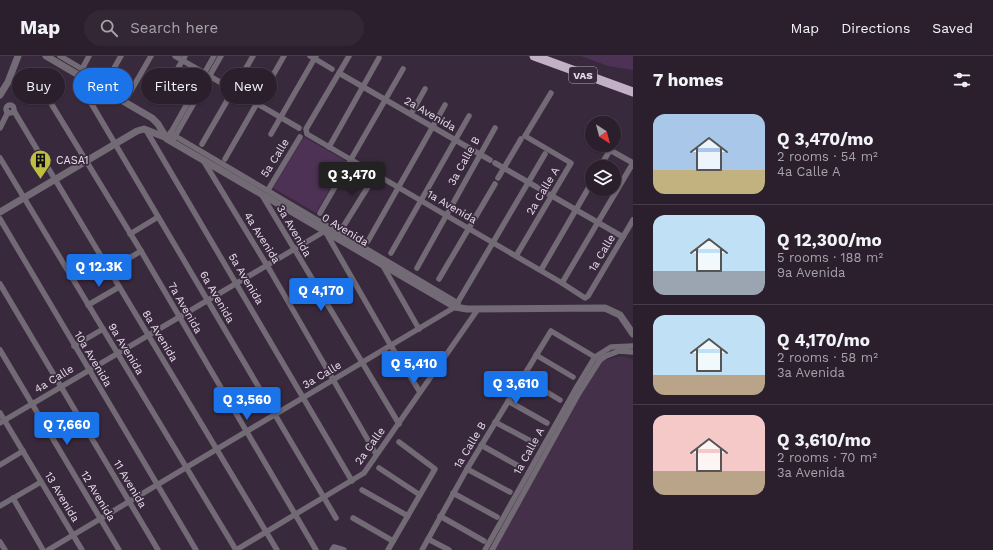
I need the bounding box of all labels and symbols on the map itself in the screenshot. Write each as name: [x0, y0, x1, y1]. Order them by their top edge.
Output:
road number: VAS: [569, 67, 597, 83]
street label: 2a Avenida: [402, 94, 458, 134]
north arrow: [585, 116, 621, 152]
street label: 3a Calle B: [445, 134, 483, 188]
street label: 5a Calle: [258, 136, 292, 180]
building icon: CASA1: [27, 147, 53, 180]
place label: CASA1: [56, 154, 88, 167]
pin: Q 3,470: [315, 162, 389, 196]
street label: 2a Calle A: [524, 165, 562, 217]
street label: 1a Avenida: [425, 188, 479, 226]
street label: 3a Avenida: [274, 203, 314, 259]
street label: 4a Avenida: [241, 210, 283, 266]
street label: 0 Avenida: [319, 211, 371, 249]
street label: 1a Calle: [586, 232, 618, 274]
street label: 5a Avenida: [226, 251, 266, 307]
pin: Q 12.3K: [62, 254, 136, 288]
street label: 6a Avenida: [197, 269, 237, 325]
pin: Q 4,170: [284, 278, 358, 312]
street label: 7a Avenida: [165, 280, 205, 336]
street label: 8a Avenida: [140, 308, 180, 364]
street label: 9a Avenida: [106, 321, 146, 377]
street label: 10a Avenida: [71, 329, 115, 389]
pin: Q 5,410: [377, 351, 451, 385]
street label: 3a Calle: [300, 358, 344, 392]
street label: 4a Calle: [32, 362, 76, 396]
pin: Q 3,610: [479, 371, 553, 405]
pin: Q 3,560: [210, 387, 284, 421]
pin: Q 7,660: [30, 412, 104, 446]
street label: 1a Calle B: [451, 419, 489, 471]
street label: 2a Calle: [352, 425, 388, 467]
street label: 1a Calle A: [511, 425, 547, 477]
street label: 11 Avenida: [111, 458, 149, 510]
street label: 12 Avenida: [78, 469, 118, 523]
street label: 13 Avenida: [42, 470, 82, 524]

